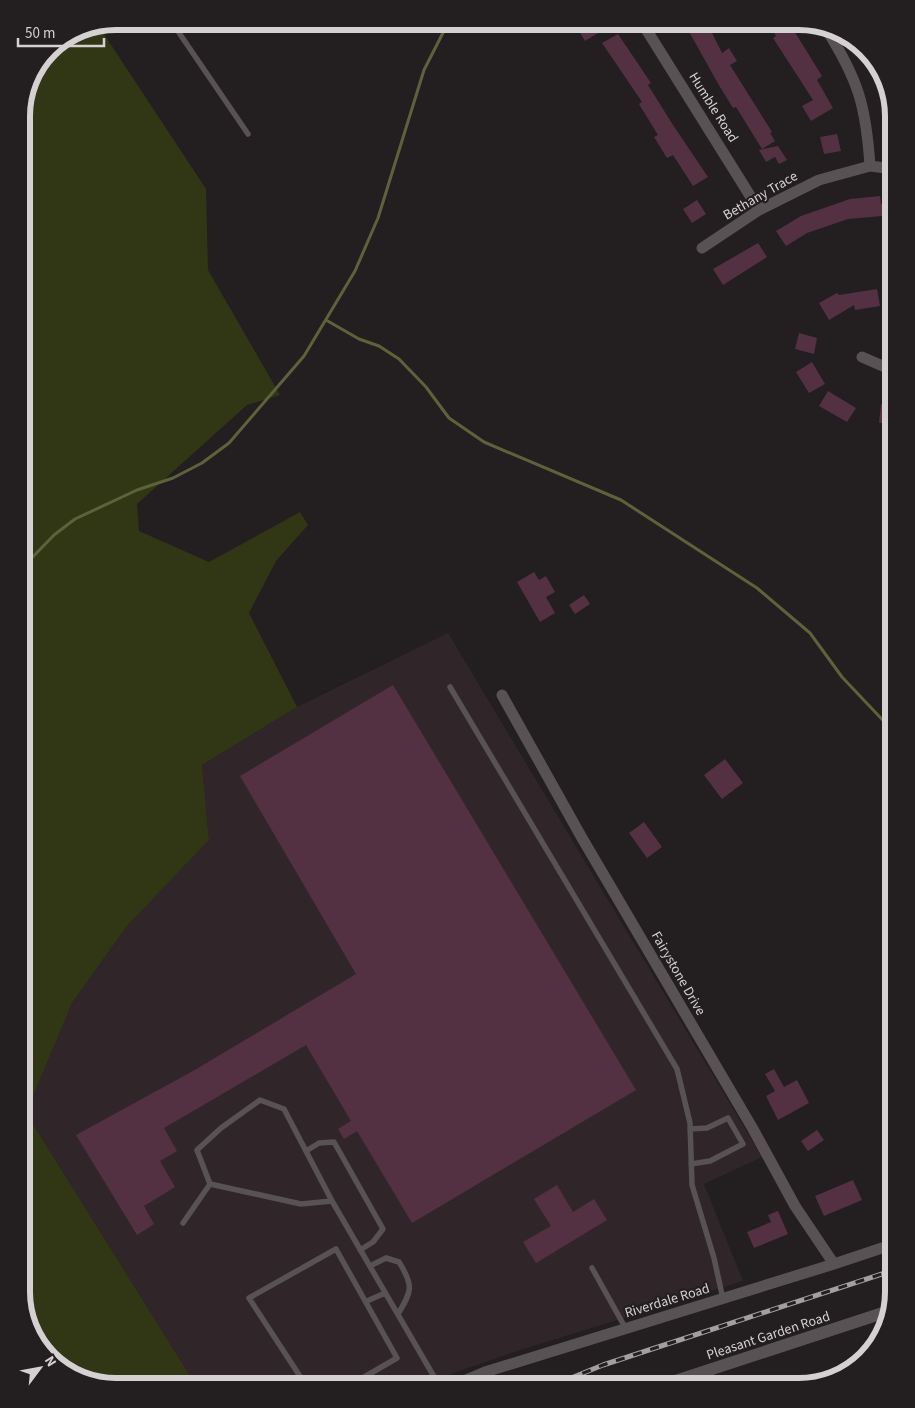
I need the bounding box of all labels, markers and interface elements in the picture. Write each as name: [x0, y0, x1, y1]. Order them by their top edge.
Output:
scale bar: [18, 15, 104, 47]
text: 50 m: [25, 23, 55, 44]
street label: Humble Road: [684, 69, 743, 147]
street label: Bethany Trace: [720, 166, 801, 225]
street label: Fairystone Drive: [646, 928, 710, 1019]
street label: Riverdale Road: [622, 1279, 712, 1323]
street label: Pleasant Garden Road: [704, 1307, 833, 1365]
north arrow: [15, 1343, 65, 1393]
text: N: [39, 1352, 61, 1371]

